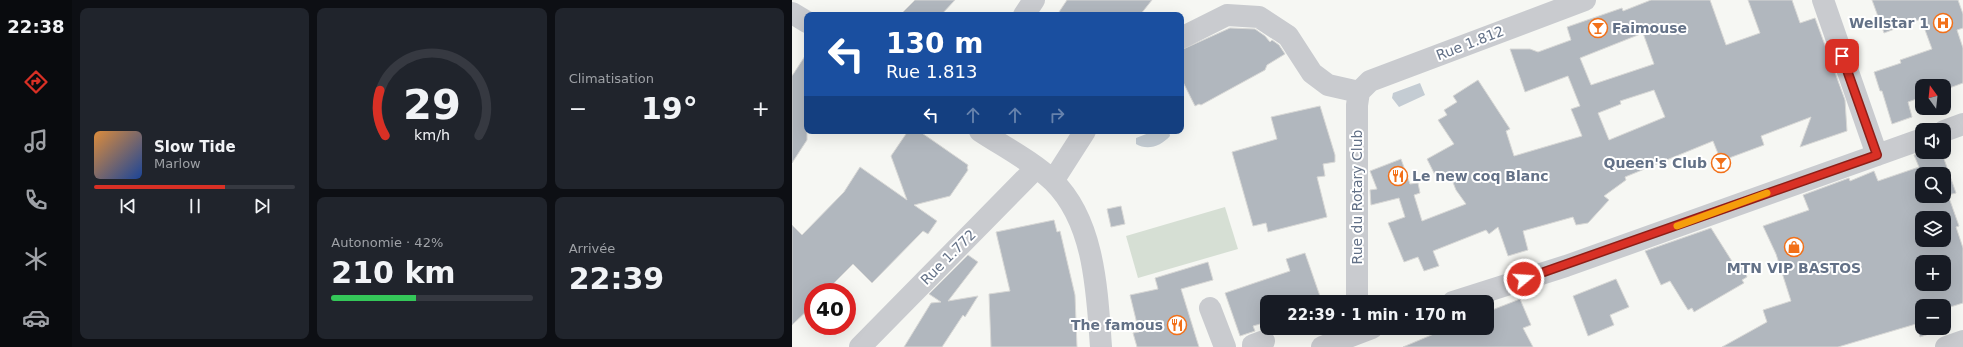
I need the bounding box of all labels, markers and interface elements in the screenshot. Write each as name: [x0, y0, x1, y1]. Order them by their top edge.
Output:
hospital icon: Wellstar 1: [1932, 12, 1954, 34]
place label: Wellstar 1: [1849, 15, 1929, 31]
text: 22:38: [7, 16, 65, 37]
bar icon: Faimouse: [1587, 17, 1609, 39]
place label: Faimouse: [1612, 20, 1687, 36]
street label: Rue 1.812: [1434, 23, 1506, 63]
text: 130 m: [886, 27, 983, 60]
icon: left: [820, 28, 872, 80]
pin: [1825, 39, 1859, 73]
icon: arrive: [1831, 45, 1853, 67]
text: Rue 1.813: [886, 61, 977, 82]
icon: directions: [22, 68, 50, 96]
text: Climatisation: [569, 71, 654, 86]
north arrow: [1915, 79, 1951, 115]
map controls: [1915, 79, 1951, 335]
text: 29: [403, 80, 461, 129]
text: 19°: [641, 91, 698, 126]
text: −: [569, 96, 587, 121]
text: +: [752, 96, 770, 121]
icon: left: [920, 104, 942, 126]
icon: ahead: [962, 104, 984, 126]
icon: ahead: [1004, 104, 1026, 126]
icon: right: [1046, 104, 1068, 126]
button: sound: [1915, 123, 1951, 159]
icon: music: [22, 127, 50, 155]
text: km/h: [414, 127, 450, 143]
street label: Rue du Rotary Club: [1349, 129, 1365, 264]
text: Slow Tide: [154, 138, 236, 156]
bar icon: Queen's Club: [1710, 152, 1732, 174]
place label: Queen's Club: [1604, 155, 1707, 171]
text: Marlow: [154, 156, 201, 171]
restaurant icon: Le new coq Blanc: [1387, 165, 1409, 187]
button: search: [1915, 167, 1951, 203]
place label: Le new coq Blanc: [1412, 168, 1549, 184]
icon: phone: [22, 186, 50, 214]
icon: previous: [117, 195, 139, 217]
icon: pause: [184, 195, 206, 217]
icon: next: [251, 195, 273, 217]
button: layers: [1915, 211, 1951, 247]
street label: Rue 1.772: [917, 226, 979, 288]
text: Autonomie · 42%: [331, 235, 443, 250]
shop icon: MTN VIP BASTOS: [1783, 236, 1805, 258]
text: Arrivée: [569, 241, 615, 256]
icon: climate: [22, 245, 50, 273]
text: 210 km: [331, 255, 456, 290]
button: +: [1915, 255, 1951, 291]
position arrow: [1503, 258, 1545, 300]
place label: MTN VIP BASTOS: [1727, 260, 1861, 276]
text: 22:39: [569, 261, 664, 296]
speed limit sign: 40: [804, 283, 856, 335]
button: −: [1915, 299, 1951, 335]
icon: car: [22, 304, 50, 332]
text: 22:39 · 1 min · 170 m: [1287, 306, 1467, 324]
restaurant icon: The famous: [1166, 314, 1188, 336]
place label: The famous: [1071, 317, 1163, 333]

